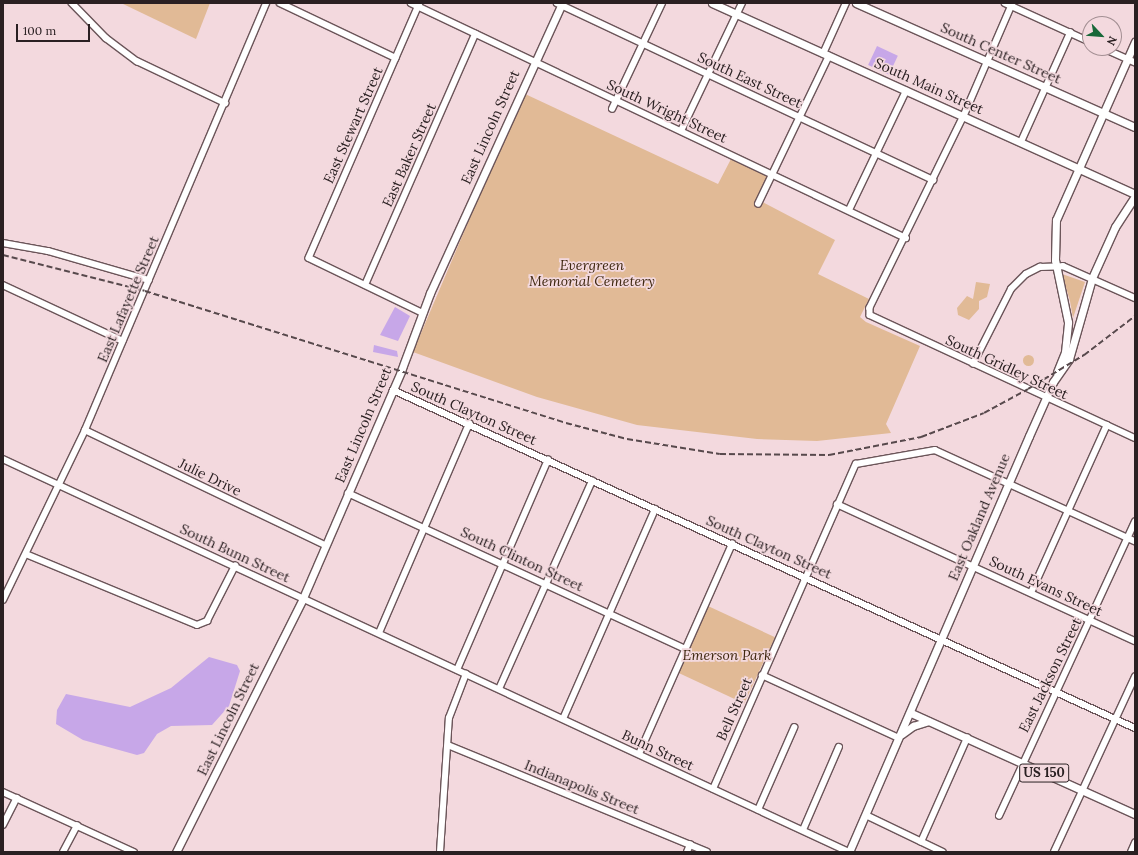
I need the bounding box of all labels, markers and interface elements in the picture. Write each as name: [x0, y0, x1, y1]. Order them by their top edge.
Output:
scale bar: [18, 16, 92, 42]
north arrow: [1082, 16, 1122, 56]
street label: South Center Street: [938, 19, 1064, 87]
text: 100 m: [23, 23, 56, 38]
text: N: [1104, 34, 1120, 48]
street label: South East Street: [695, 48, 805, 112]
street label: South Main Street: [872, 54, 986, 118]
street label: East Stewart Street: [320, 64, 386, 186]
street label: East Lincoln Street: [457, 67, 523, 187]
street label: South Wright Street: [604, 76, 730, 146]
street label: East Baker Street: [379, 100, 439, 210]
street label: East Lafayette Street: [94, 233, 162, 365]
park label: Evergreen Memorial Cemetery: [529, 257, 655, 290]
street label: South Gridley Street: [943, 331, 1071, 403]
street label: East Lincoln Street: [331, 365, 395, 485]
street label: South Clayton Street: [409, 378, 539, 448]
street label: East Oakland Avenue: [945, 451, 1013, 583]
street label: Julie Drive: [176, 455, 244, 499]
street label: South Clayton Street: [704, 512, 834, 582]
street label: South Bunn Street: [177, 520, 293, 586]
street label: South Clinton Street: [458, 523, 586, 595]
street label: South Evans Street: [987, 552, 1105, 620]
street label: East Jackson Street: [1015, 615, 1085, 735]
park label: Emerson Park: [683, 647, 771, 663]
street label: East Lincoln Street: [193, 660, 263, 778]
street label: Bell Street: [713, 675, 755, 743]
street label: Bunn Street: [619, 726, 697, 774]
street label: Indianapolis Street: [522, 756, 642, 818]
road number: US 150: [1019, 762, 1069, 784]

